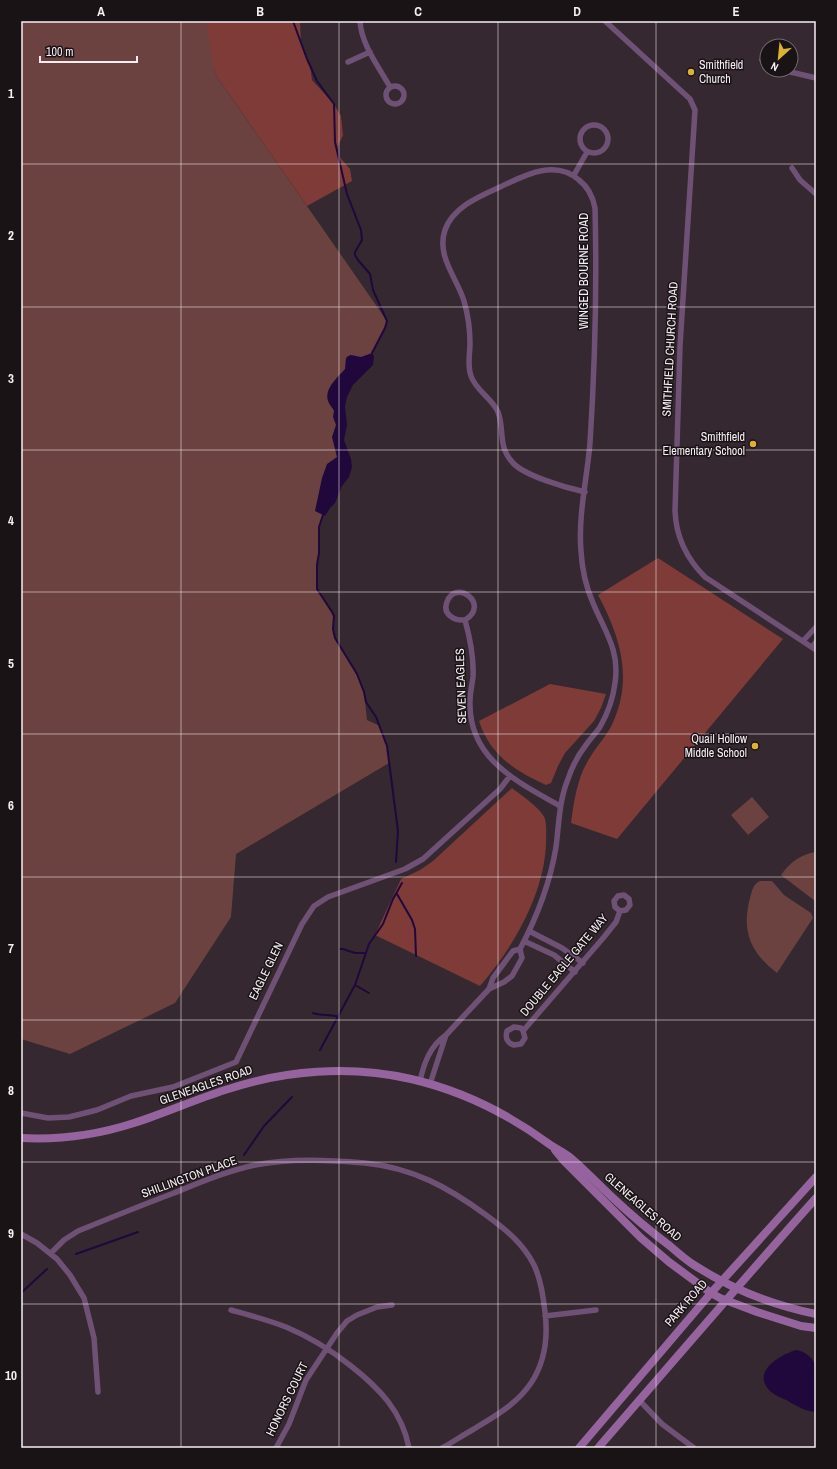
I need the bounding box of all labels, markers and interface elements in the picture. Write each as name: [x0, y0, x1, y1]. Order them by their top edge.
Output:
text: A: [97, 3, 105, 20]
text: B: [256, 3, 264, 20]
text: C: [414, 3, 422, 20]
text: D: [573, 3, 581, 20]
text: E: [732, 3, 740, 20]
scale bar: [40, 38, 137, 64]
north arrow: [759, 38, 799, 78]
text: 100 m: [46, 44, 73, 60]
place label: Smithfield Church: [699, 57, 743, 87]
text: N: [768, 59, 781, 75]
marker: Smithfield Church: [686, 67, 696, 77]
text: 1: [8, 85, 14, 102]
street label: WINGED BOURNE ROAD: [576, 213, 592, 329]
text: 2: [8, 227, 14, 244]
street label: SMITHFIELD CHURCH ROAD: [658, 281, 682, 417]
text: 3: [8, 370, 14, 387]
place label: Smithfield Elementary School: [662, 429, 745, 459]
marker: Smithfield Elementary School: [748, 439, 758, 449]
text: 4: [8, 512, 14, 529]
street label: SEVEN EAGLES: [452, 648, 470, 724]
text: 5: [8, 655, 14, 672]
place label: Quail Hollow Middle School: [685, 731, 748, 761]
marker: Quail Hollow Middle School: [750, 741, 760, 751]
text: 6: [8, 797, 14, 814]
street label: DOUBLE EAGLE GATE WAY: [516, 910, 612, 1020]
street label: EAGLE GLEN: [245, 939, 287, 1003]
text: 7: [8, 940, 14, 957]
street label: GLENEAGLES ROAD: [157, 1062, 255, 1108]
text: 8: [8, 1082, 14, 1099]
street label: SHILLINGTON PLACE: [139, 1152, 239, 1202]
street label: GLENEAGLES ROAD: [601, 1169, 685, 1245]
text: 9: [8, 1225, 14, 1242]
street label: PARK ROAD: [661, 1276, 711, 1330]
street label: HONORS COURT: [262, 1359, 312, 1439]
text: 10: [5, 1367, 17, 1384]

